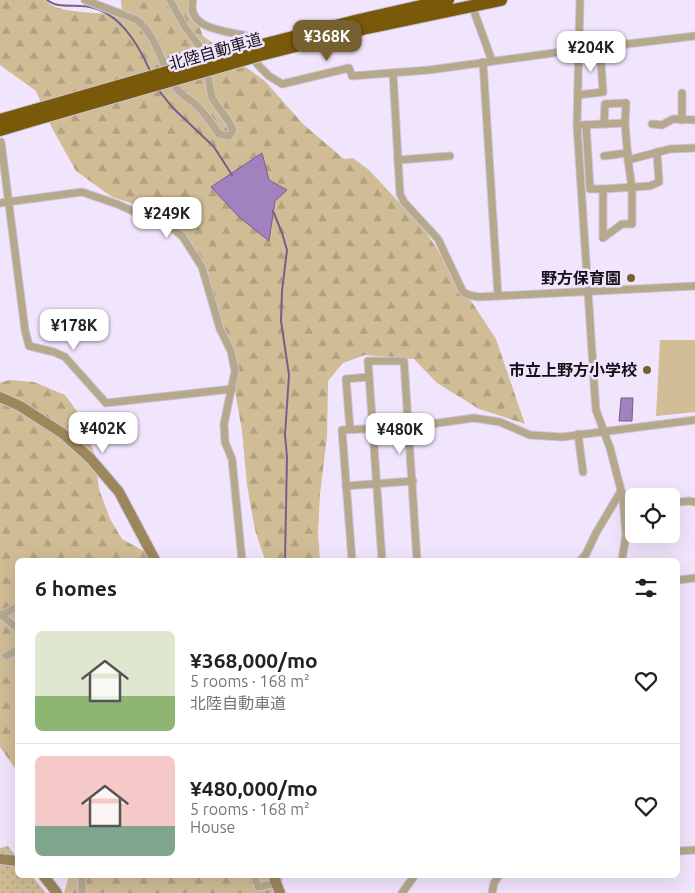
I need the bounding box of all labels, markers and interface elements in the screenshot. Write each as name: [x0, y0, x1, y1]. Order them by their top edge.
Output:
pin: ¥368K: [292, 20, 362, 62]
text: ¥368K: [304, 27, 350, 45]
street label: 北陸自動車道: [166, 29, 264, 73]
pin: ¥204K: [556, 30, 626, 73]
text: ¥204K: [568, 38, 614, 56]
pin: ¥249K: [132, 196, 202, 239]
text: ¥249K: [144, 204, 190, 222]
place label: 野方保育園: [541, 269, 621, 287]
marker: 野方保育園: [625, 272, 637, 284]
pin: ¥178K: [39, 308, 109, 351]
text: ¥178K: [51, 316, 97, 334]
place label: 市立上野方小学校: [509, 361, 637, 379]
marker: 市立上野方小学校: [641, 364, 653, 376]
pin: ¥402K: [68, 412, 138, 454]
pin: ¥480K: [365, 412, 435, 455]
text: ¥402K: [80, 419, 126, 437]
text: ¥480K: [377, 420, 423, 438]
map controls: [625, 488, 680, 543]
button: locate: [625, 488, 680, 543]
icon: filters: [632, 574, 660, 602]
text: 6 homes: [35, 576, 117, 600]
text: ¥368,000/mo: [190, 648, 318, 672]
icon: home: [75, 651, 135, 711]
icon: heart: [632, 667, 660, 695]
text: 5 rooms · 168 m²: [190, 672, 310, 690]
text: 北陸自動車道: [190, 694, 286, 712]
icon: home: [75, 776, 135, 836]
text: ¥480,000/mo: [190, 776, 318, 800]
icon: heart: [632, 792, 660, 820]
text: 5 rooms · 168 m²: [190, 800, 310, 818]
text: House: [190, 818, 235, 836]

